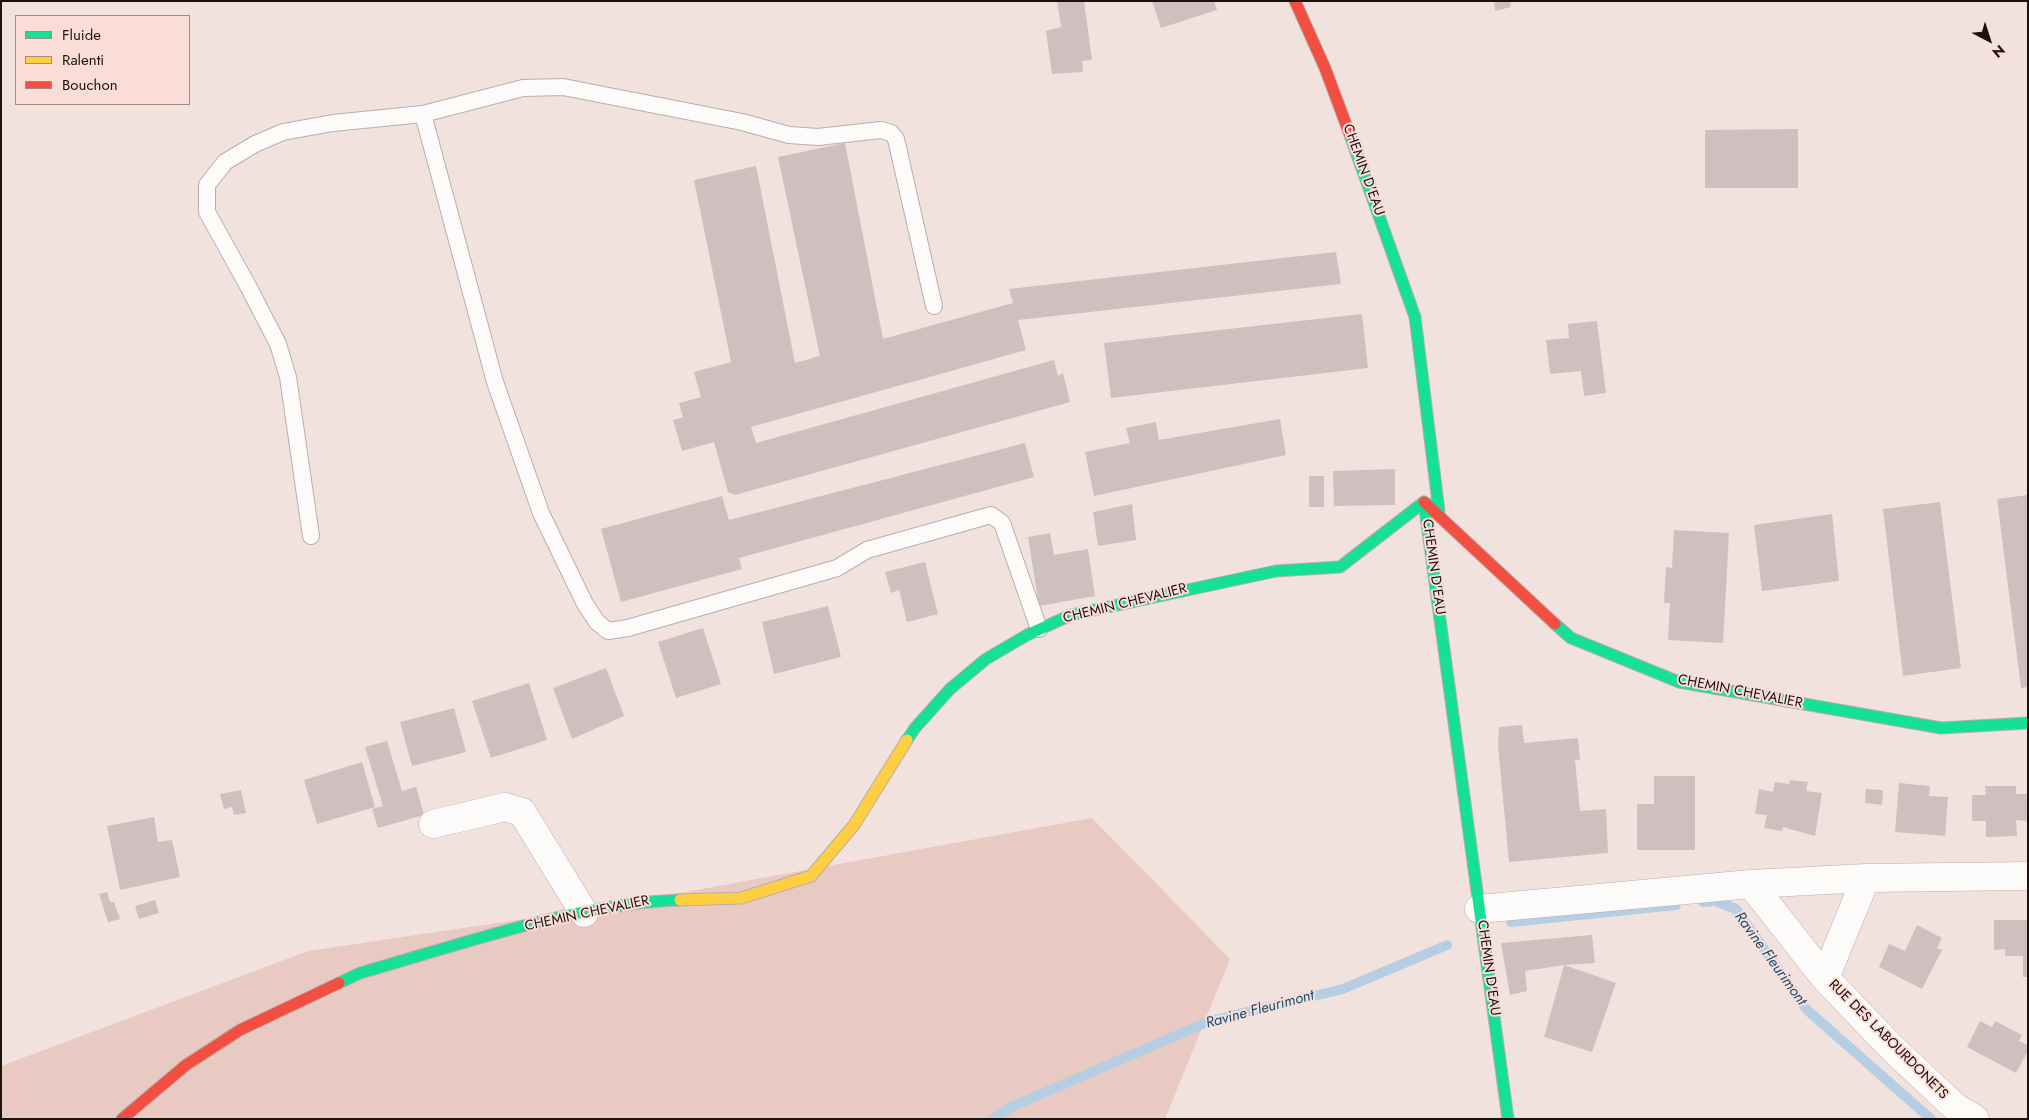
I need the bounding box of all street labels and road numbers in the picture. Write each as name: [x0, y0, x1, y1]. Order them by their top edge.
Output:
street label: CHEMIN D'EAU: [1339, 122, 1387, 218]
street label: CHEMIN D'EAU: [1418, 518, 1448, 616]
street label: CHEMIN CHEVALIER: [1061, 581, 1189, 627]
street label: CHEMIN CHEVALIER: [1676, 672, 1804, 712]
street label: CHEMIN CHEVALIER: [523, 893, 651, 935]
street label: CHEMIN D'EAU: [1473, 919, 1503, 1017]
street label: RUE DES LABOURDONETS: [1825, 977, 1951, 1103]

